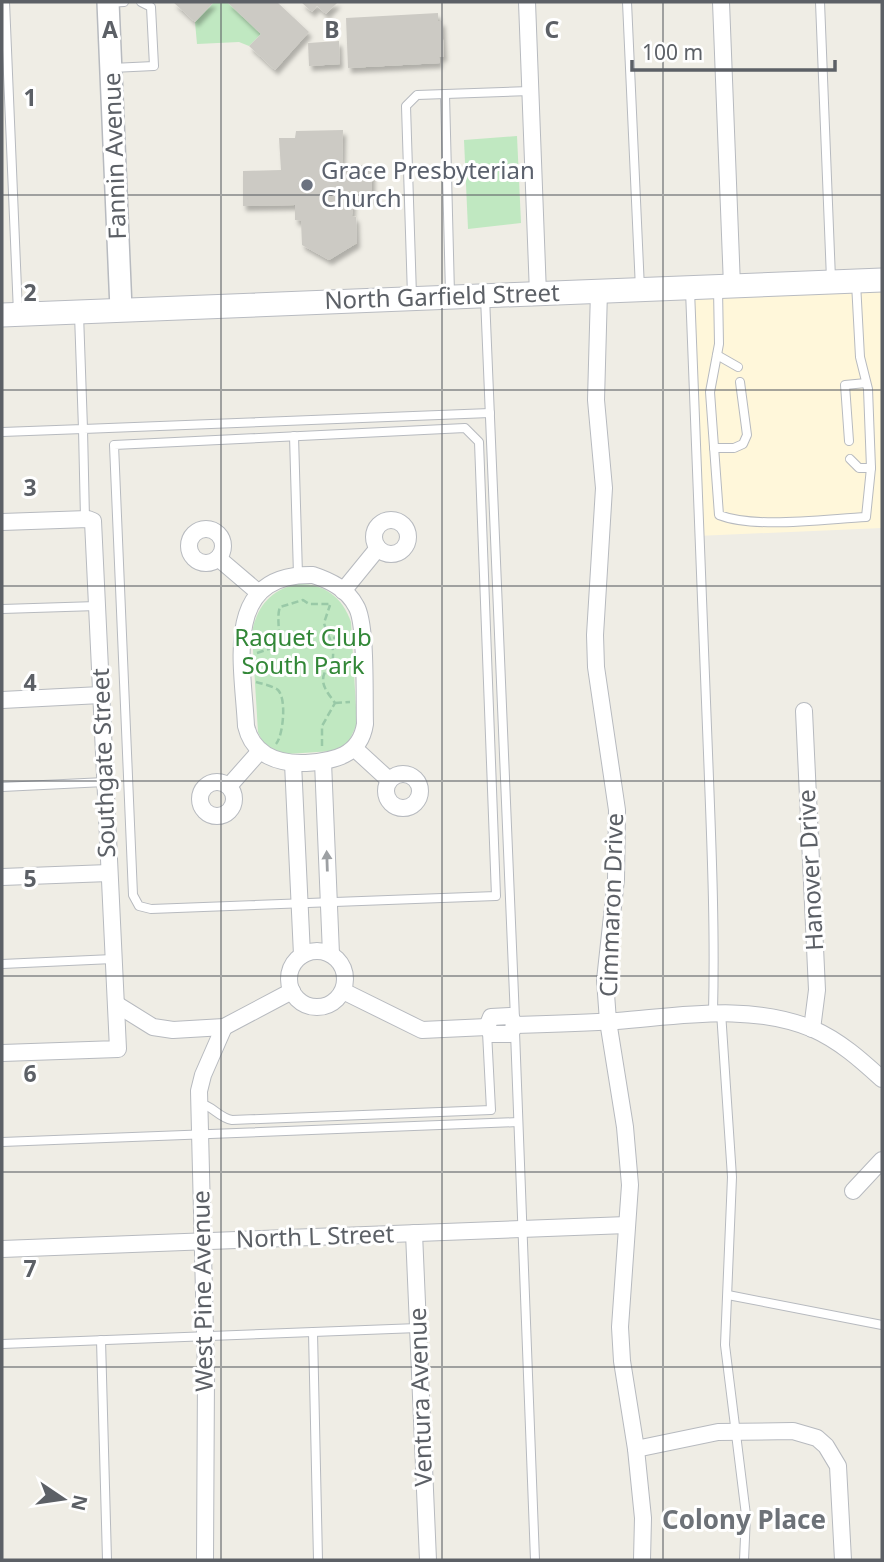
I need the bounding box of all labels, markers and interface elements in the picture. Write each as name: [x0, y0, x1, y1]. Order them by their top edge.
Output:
text: A: [102, 13, 118, 45]
text: B: [324, 13, 340, 45]
text: C: [545, 13, 560, 45]
scale bar: [632, 28, 835, 72]
text: 100 m: [642, 38, 703, 66]
street label: Fannin Avenue: [94, 72, 133, 240]
text: 1: [23, 81, 37, 113]
place label: Grace Presbyterian Church: [321, 153, 535, 214]
marker: Grace Presbyterian Church: [299, 177, 315, 193]
street label: North Garfield Street: [324, 275, 561, 316]
text: 2: [23, 276, 37, 308]
text: 3: [23, 471, 37, 503]
park label: Raquet Club South Park: [234, 620, 372, 681]
text: 4: [23, 666, 37, 698]
street label: Southgate Street: [83, 667, 122, 858]
street label: Hanover Drive: [789, 789, 830, 952]
street label: Cimmaron Drive: [591, 812, 630, 998]
one-way arrow: [322, 850, 333, 872]
text: 5: [23, 862, 37, 894]
text: 6: [23, 1057, 37, 1089]
street label: West Pine Avenue: [183, 1190, 220, 1392]
street label: North L Street: [235, 1216, 395, 1255]
text: 7: [23, 1252, 37, 1284]
street label: Ventura Avenue: [400, 1307, 439, 1487]
north arrow: [28, 1464, 98, 1534]
text: N: [65, 1492, 94, 1513]
district label: Colony Place: [662, 1501, 826, 1537]

